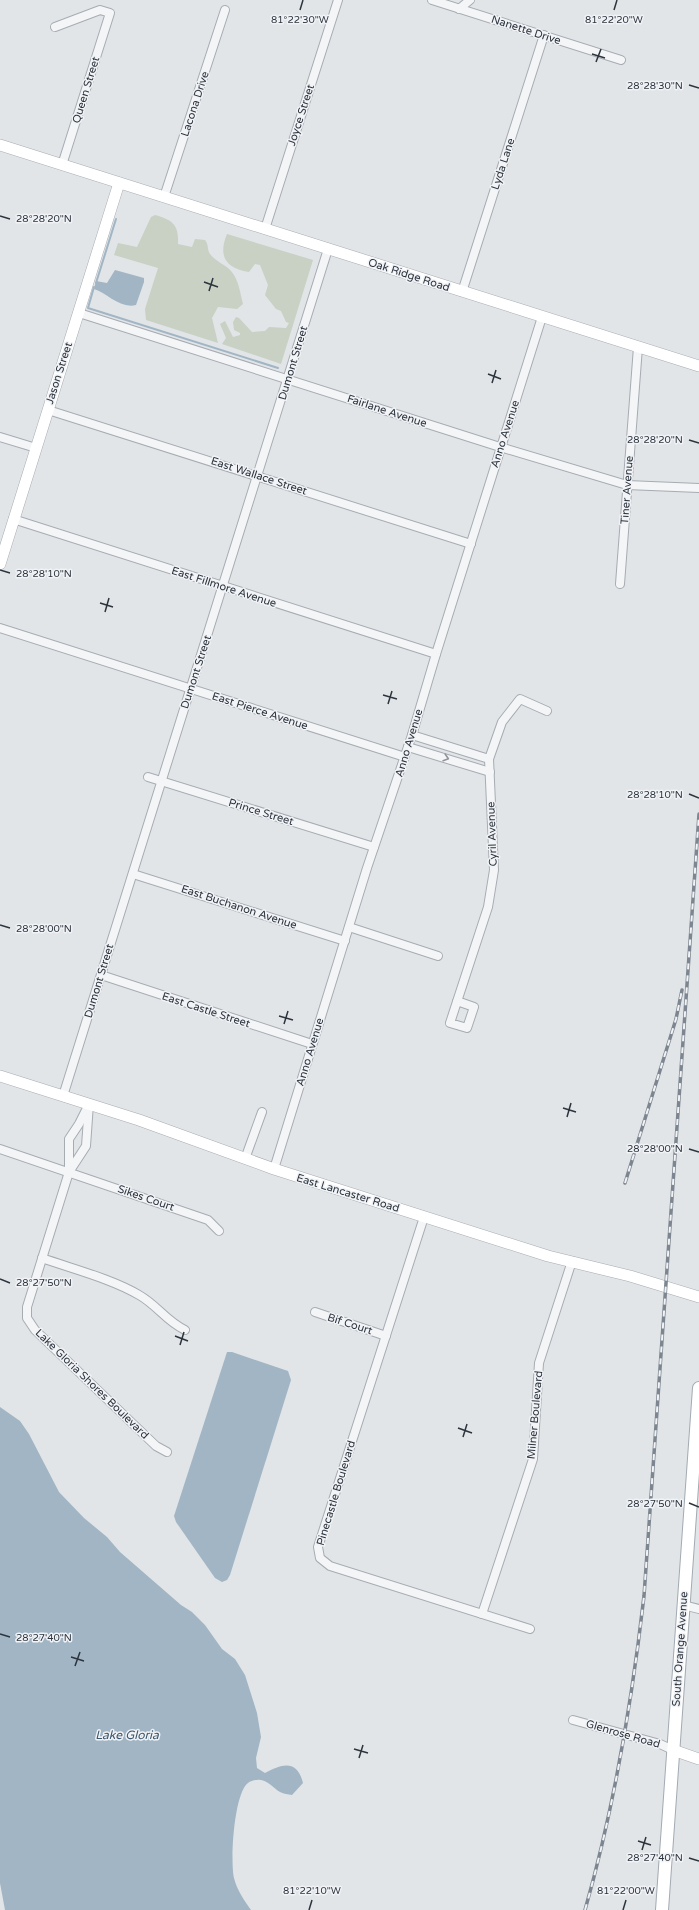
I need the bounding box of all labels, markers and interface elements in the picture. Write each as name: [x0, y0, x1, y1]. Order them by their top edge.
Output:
street label: Nanette Drive: [490, 13, 562, 47]
text: 81°22'30"W: [271, 14, 329, 26]
text: 81°22'20"W: [585, 14, 643, 26]
street label: Queen Street: [70, 55, 102, 125]
street label: Lacona Drive: [178, 70, 212, 138]
text: 28°28'30"N: [627, 80, 683, 92]
street label: Joyce Street: [285, 83, 317, 147]
street label: Lyda Lane: [489, 137, 517, 191]
text: 28°28'20"N: [16, 213, 72, 225]
street label: Oak Ridge Road: [367, 256, 452, 294]
street label: Dumont Street: [276, 324, 310, 402]
street label: Jason Street: [43, 340, 75, 406]
street label: Fairlane Avenue: [345, 392, 429, 430]
street label: Anno Avenue: [488, 398, 522, 470]
text: 28°28'20"N: [627, 434, 683, 446]
street label: East Wallace Street: [209, 454, 309, 498]
street label: Tiner Avenue: [618, 455, 636, 525]
street label: East Fillmore Avenue: [170, 564, 278, 610]
text: 28°28'10"N: [16, 568, 72, 580]
street label: Dumont Street: [178, 634, 214, 710]
street label: East Pierce Avenue: [210, 689, 310, 733]
street label: Anno Avenue: [392, 707, 426, 779]
one-way arrow: [442, 753, 449, 762]
text: 28°28'10"N: [627, 789, 683, 801]
street label: Prince Street: [227, 796, 295, 828]
street label: Cyril Avenue: [484, 801, 500, 867]
street label: East Buchanon Avenue: [180, 882, 298, 932]
text: 28°28'00"N: [16, 923, 72, 935]
street label: Dumont Street: [82, 942, 116, 1020]
street label: East Castle Street: [160, 990, 252, 1030]
street label: Anno Avenue: [293, 1016, 327, 1088]
text: 28°28'00"N: [627, 1143, 683, 1155]
street label: East Lancaster Road: [295, 1171, 401, 1215]
street label: Sikes Court: [116, 1182, 176, 1214]
text: 28°27'50"N: [16, 1277, 72, 1289]
street label: Bif Court: [326, 1311, 374, 1337]
street label: Lake Gloria Shores Boulevard: [33, 1326, 151, 1442]
street label: Milner Boulevard: [525, 1370, 545, 1460]
street label: Pinecastle Boulevard: [314, 1439, 358, 1547]
text: 28°27'50"N: [627, 1498, 683, 1510]
street label: South Orange Avenue: [669, 1591, 691, 1707]
text: 28°27'40"N: [16, 1632, 72, 1644]
street label: Glenrose Road: [584, 1717, 662, 1751]
water label: Lake Gloria: [95, 1728, 159, 1742]
text: 28°27'40"N: [627, 1852, 683, 1864]
text: 81°22'10"W: [283, 1885, 341, 1897]
text: 81°22'00"W: [597, 1885, 655, 1897]

